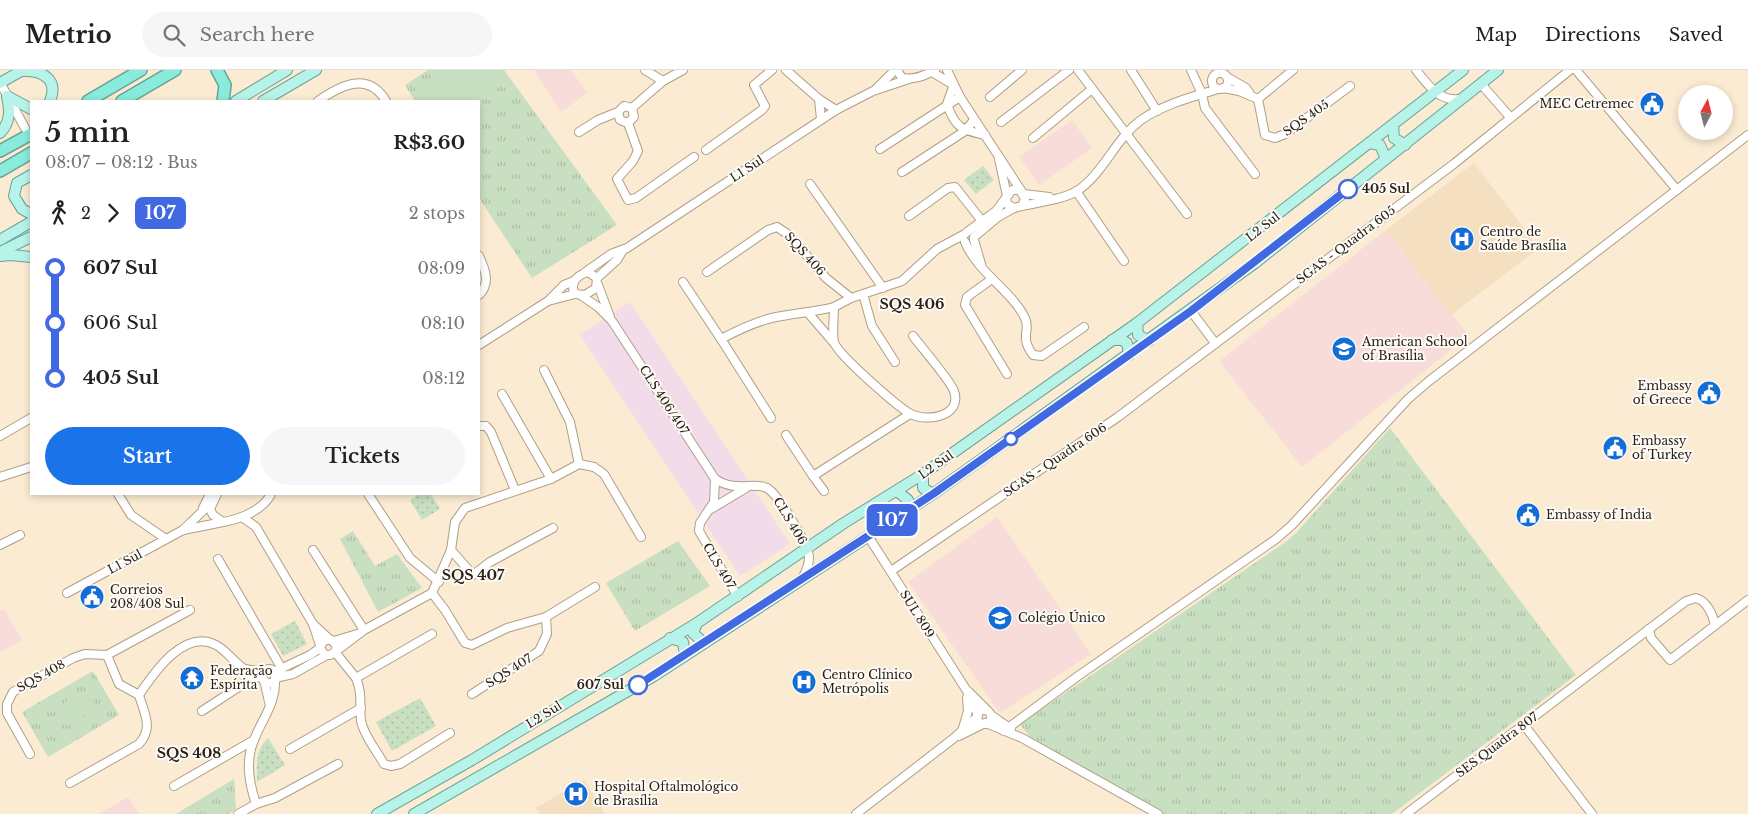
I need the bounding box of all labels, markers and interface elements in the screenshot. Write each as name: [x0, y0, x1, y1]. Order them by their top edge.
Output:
search box: [142, 12, 492, 57]
text: Metrio: [25, 20, 112, 49]
icon: search: [160, 21, 188, 49]
text: Search here: [200, 23, 315, 46]
text: Map: [1475, 24, 1517, 46]
text: Directions: [1545, 24, 1641, 46]
text: Saved: [1669, 24, 1723, 46]
north arrow: [1678, 85, 1732, 140]
map controls: [1678, 85, 1733, 140]
public building icon: MEC Cetremec: [1639, 91, 1665, 117]
street label: SQS 405: [1280, 96, 1332, 139]
place label: MEC Cetremec: [1539, 96, 1635, 111]
text: 5 min: [45, 115, 130, 150]
text: R$3.60: [393, 131, 465, 154]
text: 08:07 – 08:12 · Bus: [45, 152, 198, 172]
street label: L1 Sul: [727, 152, 766, 185]
marker: 405 Sul: [1338, 179, 1358, 199]
place label: 405 Sul: [1362, 181, 1411, 196]
icon: walk: [45, 199, 73, 227]
icon: forward: [99, 199, 127, 227]
text: 107: [145, 202, 176, 224]
street label: SGAS - Quadra 605: [1293, 202, 1398, 287]
text: 2: [81, 203, 91, 223]
text: 2 stops: [409, 203, 465, 223]
street label: L2 Sul: [1243, 209, 1283, 245]
place label: Centro de Saúde Brasília: [1480, 224, 1567, 253]
hospital icon: Centro de Saúde Brasília: [1449, 226, 1475, 252]
street label: SQS 406: [782, 229, 829, 279]
text: 607 Sul: [83, 256, 158, 279]
text: 08:09: [418, 258, 465, 278]
district label: SQS 406: [880, 295, 944, 313]
text: 606 Sul: [83, 311, 158, 334]
text: 08:10: [421, 313, 465, 333]
place label: American School of Brasília: [1361, 334, 1468, 363]
school or university icon: American School of Brasília: [1331, 336, 1357, 362]
street label: CLS 406/407: [636, 362, 693, 438]
text: 405 Sul: [83, 366, 159, 389]
text: 08:12: [422, 368, 465, 388]
place label: Embassy of Greece: [1633, 378, 1692, 407]
public building icon: Embassy of Greece: [1696, 380, 1722, 406]
street label: SGAS - Quadra 606: [1000, 419, 1109, 500]
button: Start: [45, 427, 250, 485]
button: Tickets: [260, 427, 465, 485]
unlabelled marker: [1004, 432, 1018, 446]
place label: Embassy of Turkey: [1632, 433, 1692, 462]
public building icon: Embassy of Turkey: [1602, 435, 1628, 461]
street label: L2 Sul: [915, 447, 956, 482]
street label: CLS 406: [770, 494, 811, 547]
public building icon: Embassy of India: [1515, 502, 1541, 528]
line badge: 107: [863, 504, 921, 536]
place label: Embassy of India: [1546, 507, 1652, 522]
text: 107: [877, 509, 907, 531]
street label: CLS 407: [700, 540, 740, 592]
street label: L1 Sul: [105, 546, 145, 577]
district label: SQS 407: [442, 566, 505, 584]
place label: Correios 208/408 Sul: [110, 582, 185, 611]
public building icon: Correios 208/408 Sul: [79, 584, 105, 610]
street label: SUL 809: [897, 587, 938, 640]
school or university icon: Colégio Único: [987, 605, 1013, 631]
place label: Colégio Único: [1018, 609, 1106, 625]
street label: SQS 407: [483, 650, 536, 691]
street label: SQS 408: [14, 656, 68, 695]
place label: Federação Espírita: [210, 663, 273, 692]
temple icon: Federação Espírita: [179, 665, 205, 691]
place label: Centro Clínico Metrópolis: [822, 667, 913, 696]
hospital icon: Centro Clínico Metrópolis: [791, 669, 817, 695]
marker: 607 Sul: [628, 675, 648, 695]
place label: 607 Sul: [577, 677, 625, 692]
street label: L2 Sul: [523, 698, 564, 731]
street label: SES Quadra 807: [1453, 708, 1542, 780]
district label: SQS 408: [157, 744, 221, 762]
place label: Hospital Oftalmológico de Brasília: [594, 779, 738, 808]
hospital icon: Hospital Oftalmológico de Brasília: [563, 781, 589, 807]

